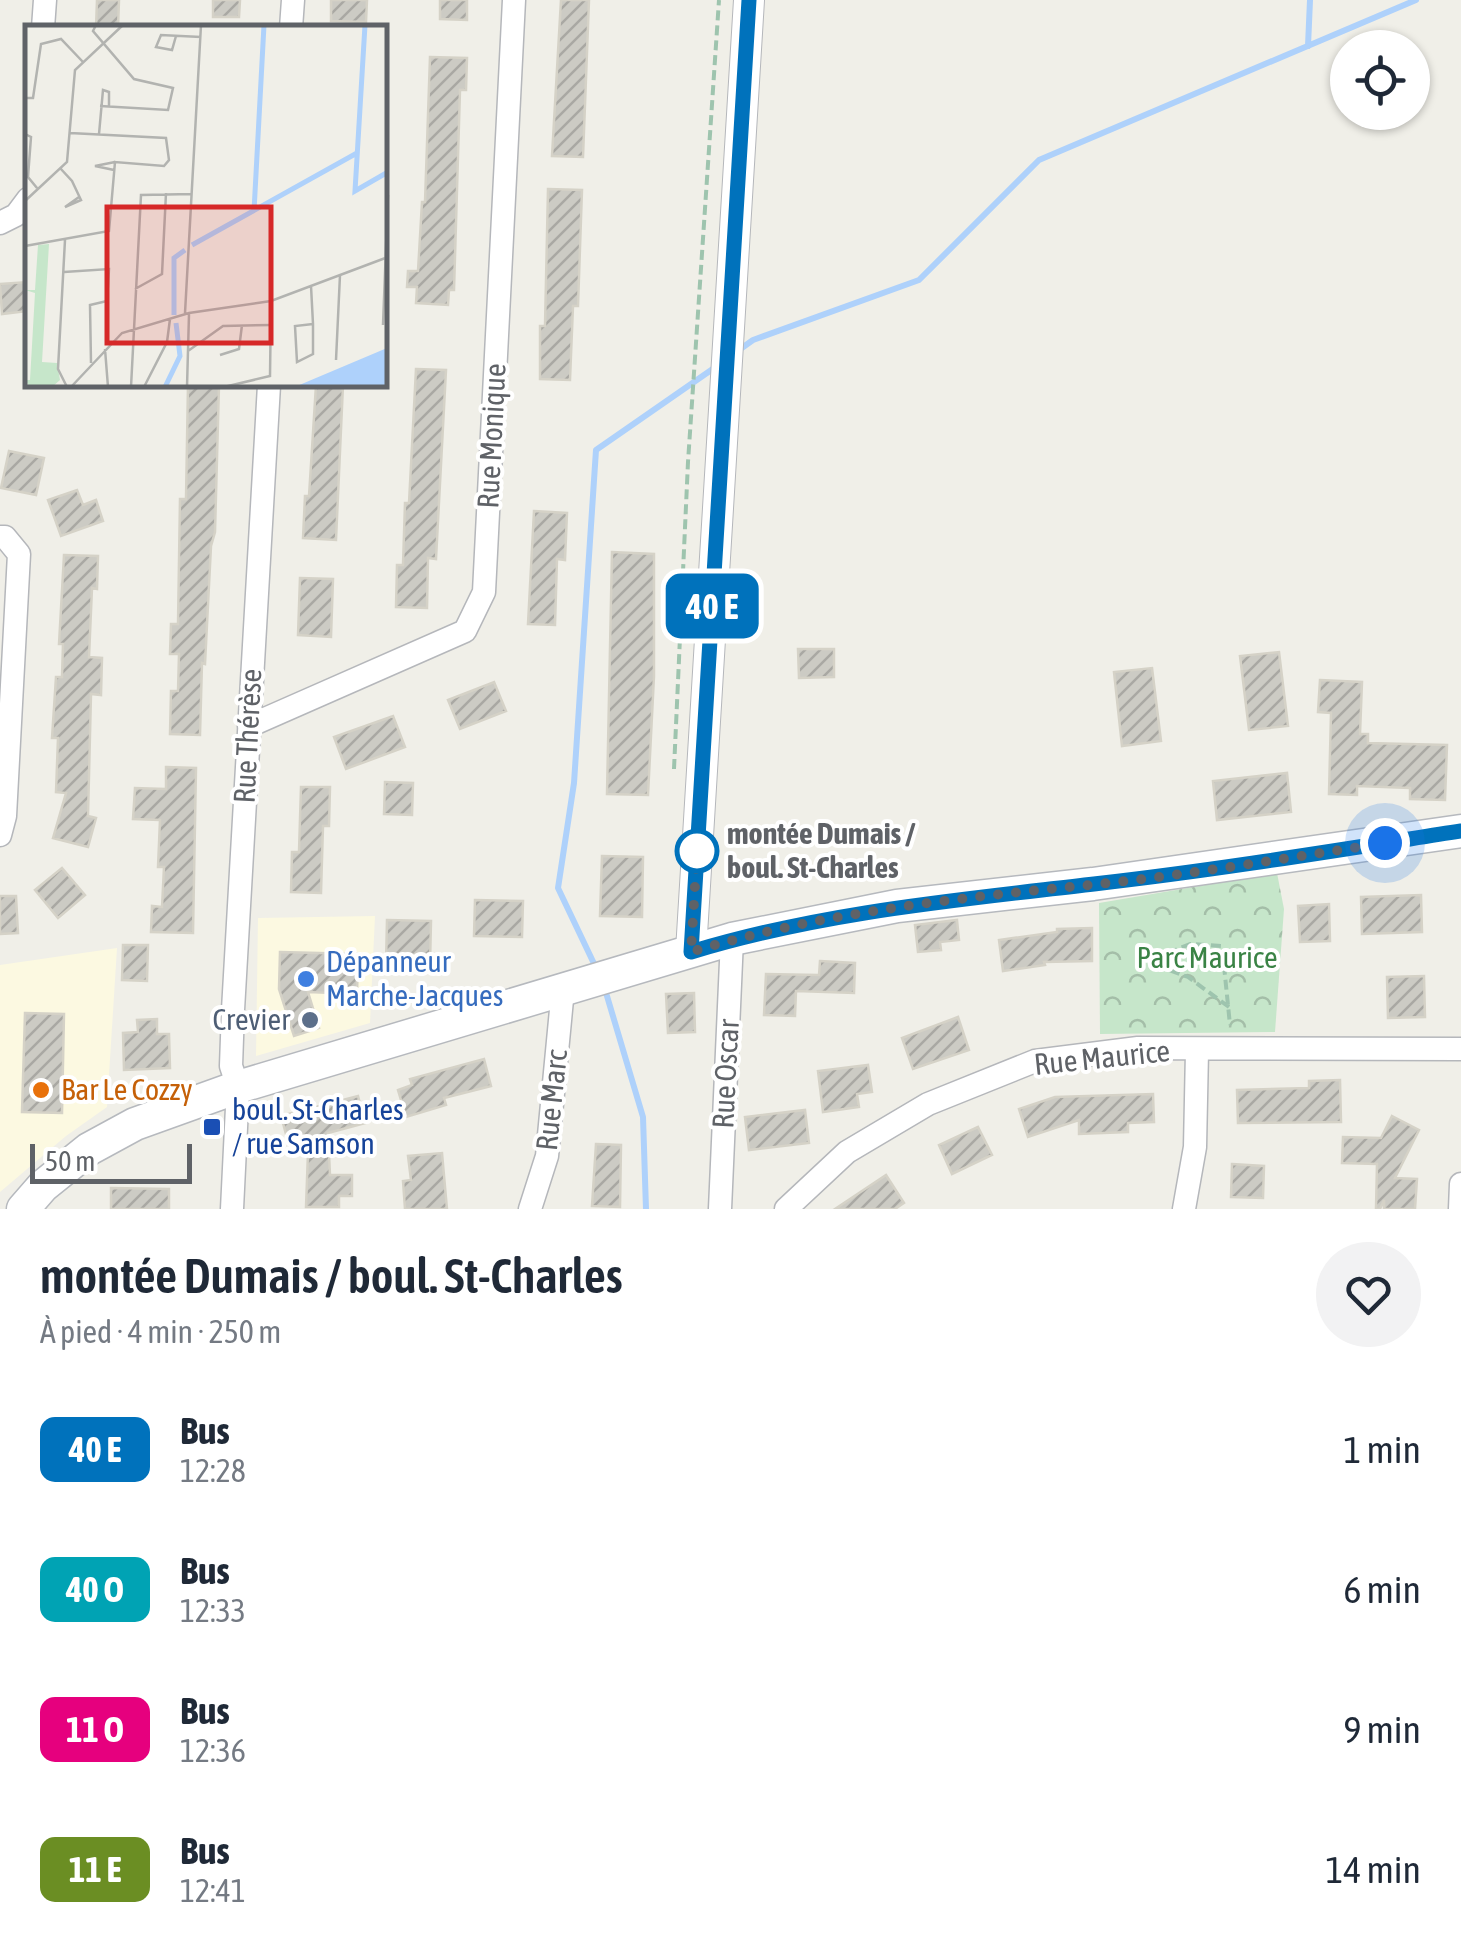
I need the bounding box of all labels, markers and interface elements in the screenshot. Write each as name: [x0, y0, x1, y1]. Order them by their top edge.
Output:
inset map: [25, 25, 388, 388]
map controls: [1330, 30, 1430, 130]
button: locate: [1330, 30, 1430, 130]
street label: Rue Monique: [470, 363, 512, 509]
line badge: 40 E: [642, 574, 782, 638]
text: 40 E: [686, 586, 738, 626]
street label: Rue Thérèse: [227, 668, 268, 804]
place label: montée Dumais / boul. St-Charles: [727, 816, 916, 884]
your location: [1360, 818, 1410, 868]
marker: montée Dumais / boul. St-Charles: [676, 830, 718, 872]
park label: Parc Maurice: [1136, 940, 1278, 974]
place label: Dépanneur Marche-Jacques: [326, 944, 503, 1012]
marker: Dépanneur Marche-Jacques: [295, 968, 317, 990]
place label: Crevier: [213, 1002, 291, 1036]
marker: Crevier: [299, 1009, 321, 1031]
street label: Rue Oscar: [705, 1017, 745, 1129]
street label: Rue Maurice: [1032, 1033, 1171, 1081]
street label: Rue Marc: [529, 1047, 573, 1152]
place label: Bar Le Cozzy: [61, 1072, 193, 1106]
marker: Bar Le Cozzy: [30, 1079, 52, 1101]
place label: boul. St-Charles / rue Samson: [232, 1092, 404, 1160]
marker: boul. St-Charles / rue Samson: [201, 1116, 223, 1138]
scale bar: [30, 1139, 192, 1184]
text: 50 m: [45, 1145, 95, 1177]
button: heart: [1316, 1242, 1421, 1347]
text: montée Dumais / boul. St-Charles: [40, 1248, 623, 1303]
text: À pied · 4 min · 250 m: [40, 1313, 281, 1350]
text: Bus: [180, 1409, 230, 1452]
text: 1 min: [1343, 1428, 1421, 1471]
text: 40 E: [69, 1429, 121, 1469]
text: 12:28: [180, 1452, 246, 1489]
text: Bus: [180, 1549, 230, 1592]
text: 6 min: [1343, 1568, 1421, 1611]
text: 40 O: [66, 1569, 124, 1609]
text: 12:33: [180, 1592, 246, 1629]
text: Bus: [180, 1689, 230, 1732]
text: 9 min: [1343, 1708, 1421, 1751]
text: 11 O: [66, 1709, 124, 1749]
text: 12:36: [180, 1732, 246, 1769]
text: Bus: [180, 1829, 230, 1872]
text: 14 min: [1326, 1848, 1421, 1891]
text: 11 E: [69, 1849, 121, 1889]
text: 12:41: [180, 1872, 246, 1909]

